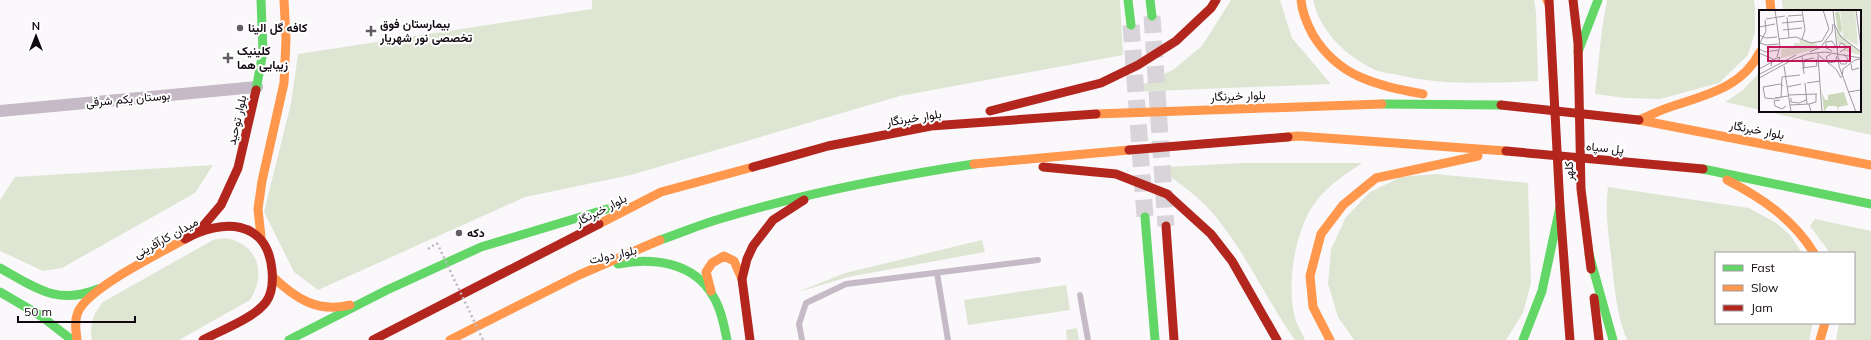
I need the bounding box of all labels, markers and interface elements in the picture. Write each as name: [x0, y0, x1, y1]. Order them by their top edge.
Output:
inset map: [1759, 10, 1861, 112]
north arrow: [16, 16, 56, 56]
place label: بیمارستان فوق تخصصی نور شهریار: [379, 16, 472, 46]
text: N: [32, 19, 40, 33]
place label: کافه گل الینا: [248, 20, 308, 35]
marker: کافه گل الینا: [235, 23, 245, 33]
marker: بیمارستان فوق تخصصی نور شهریار: [365, 25, 377, 37]
place label: کلینیک زیبایی هما: [237, 43, 288, 73]
marker: کلینیک زیبایی هما: [222, 52, 234, 64]
street label: بوستان یکم شرقی: [85, 87, 171, 111]
street label: بلوار خبرنگار: [1209, 87, 1266, 105]
street label: بلوار توحید: [224, 94, 250, 146]
street label: بلوار خبرنگار: [884, 106, 943, 130]
street label: بلوار خبرنگار: [1727, 117, 1786, 143]
street label: پل سپاه: [1585, 138, 1625, 158]
street label: کلهر: [1561, 161, 1577, 182]
street label: بلوار خبرنگار: [572, 190, 629, 230]
street label: میدان کارآفرینی: [131, 214, 201, 262]
place label: دکه: [467, 225, 485, 240]
marker: دکه: [454, 228, 464, 238]
street label: بلوار دولت: [588, 242, 638, 268]
legend: [1715, 252, 1855, 324]
text: Fast: [1751, 260, 1775, 275]
text: Slow: [1751, 280, 1779, 295]
scale bar: [18, 298, 135, 324]
text: Jam: [1751, 300, 1773, 315]
text: 50 m: [24, 304, 52, 319]

